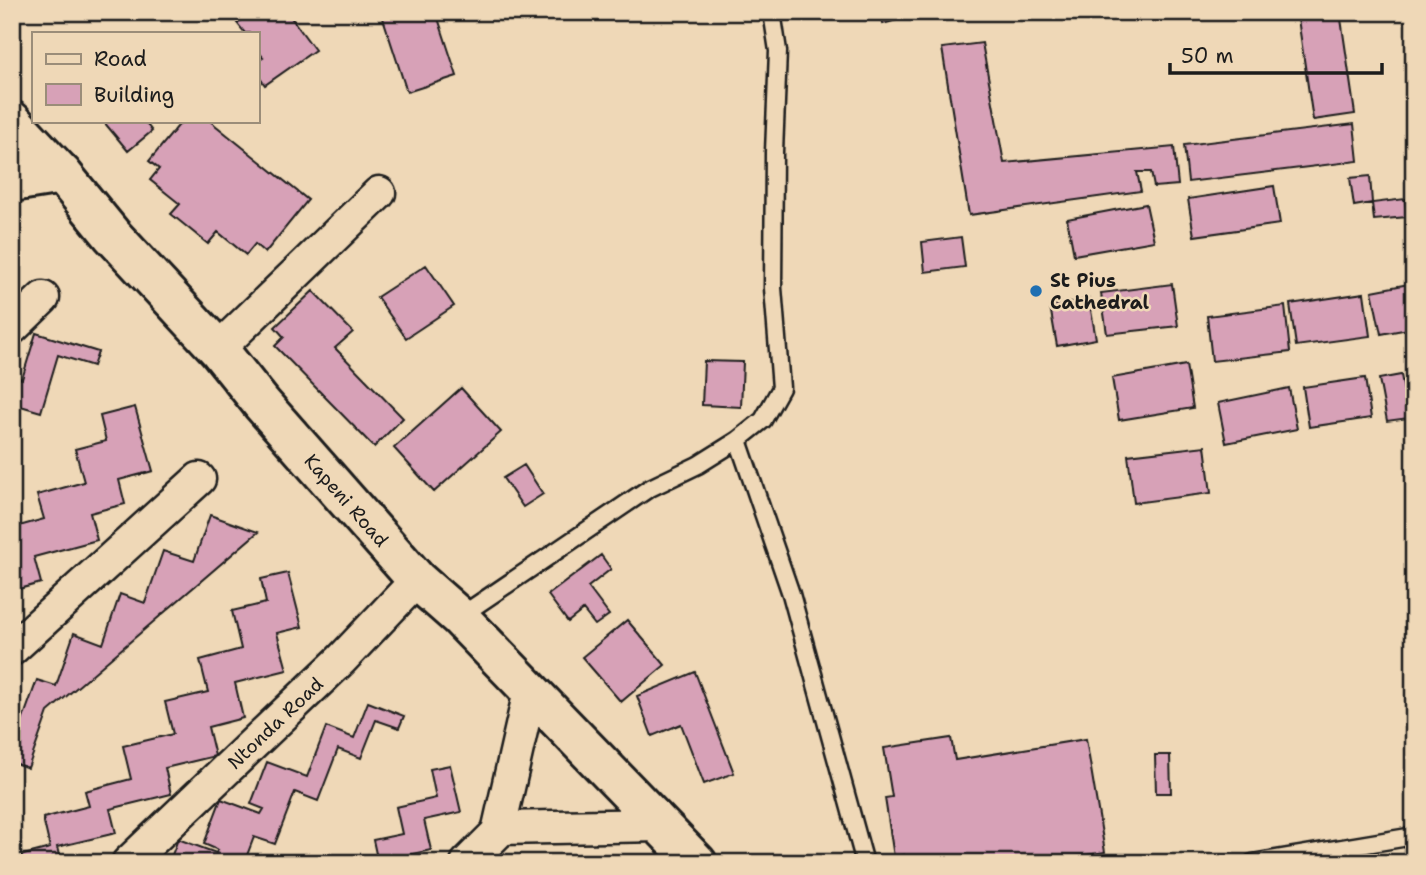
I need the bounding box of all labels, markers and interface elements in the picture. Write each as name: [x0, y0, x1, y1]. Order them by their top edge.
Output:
legend: [32, 32, 259, 122]
scale bar: [1170, 32, 1382, 76]
text: 50 m: [1181, 42, 1234, 70]
text: Road: [94, 45, 147, 73]
text: Building: [94, 81, 174, 109]
place label: St Pius Cathedral: [1050, 268, 1150, 315]
marker: St Pius Cathedral: [1028, 283, 1044, 299]
street label: Kapeni Road: [299, 448, 394, 552]
street label: Ntonda Road: [222, 671, 328, 775]

